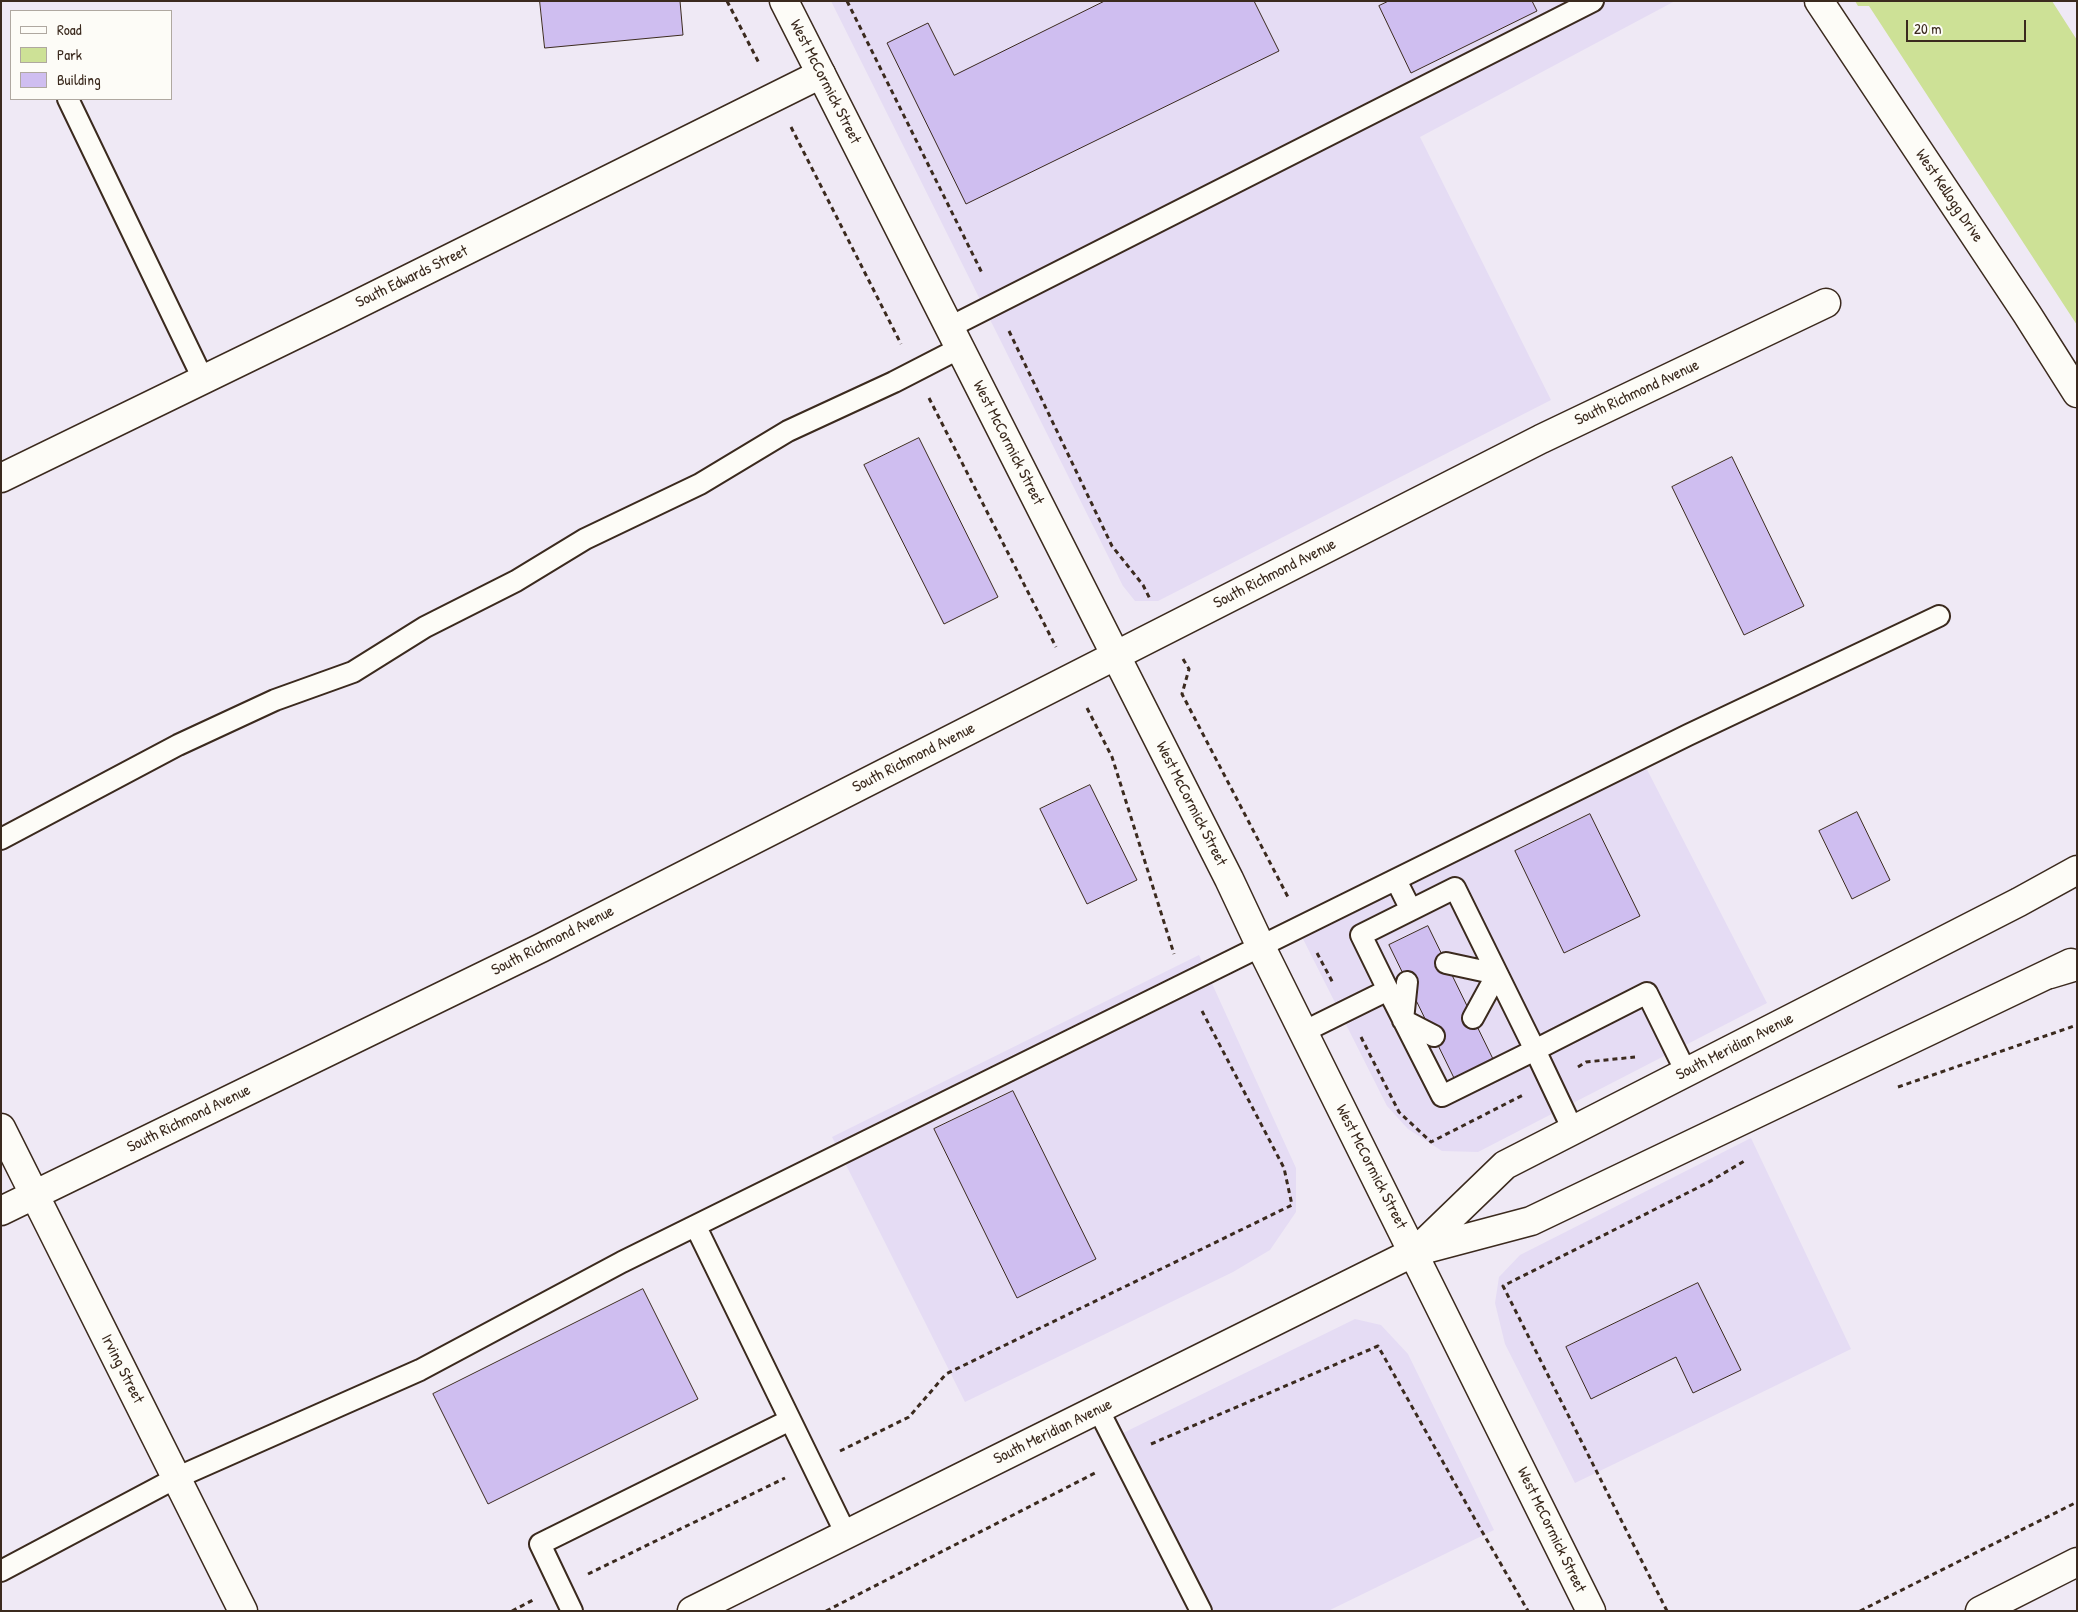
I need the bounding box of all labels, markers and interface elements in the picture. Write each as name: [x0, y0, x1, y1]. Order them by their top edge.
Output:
legend: [10, 10, 172, 100]
scale bar: [1908, 10, 2028, 42]
street label: West McCormick Street: [785, 17, 865, 147]
text: 20 m: [1914, 18, 1941, 39]
text: Road: [57, 19, 82, 40]
text: Park: [57, 44, 82, 65]
text: Building: [57, 69, 101, 90]
street label: West Kellogg Drive: [1911, 146, 1987, 246]
street label: South Edwards Street: [353, 242, 471, 312]
street label: South Richmond Avenue: [1572, 356, 1702, 430]
street label: West McCormick Street: [968, 378, 1048, 508]
street label: South Richmond Avenue: [1211, 535, 1339, 613]
street label: South Richmond Avenue: [850, 719, 978, 797]
street label: West McCormick Street: [1151, 739, 1231, 869]
street label: South Richmond Avenue: [489, 902, 617, 980]
street label: South Meridian Avenue: [1673, 1009, 1797, 1085]
street label: South Richmond Avenue: [124, 1081, 254, 1157]
street label: West McCormick Street: [1331, 1102, 1411, 1232]
street label: Irving Street: [96, 1331, 148, 1407]
street label: South Meridian Avenue: [991, 1395, 1115, 1469]
street label: West McCormick Street: [1512, 1464, 1590, 1596]

